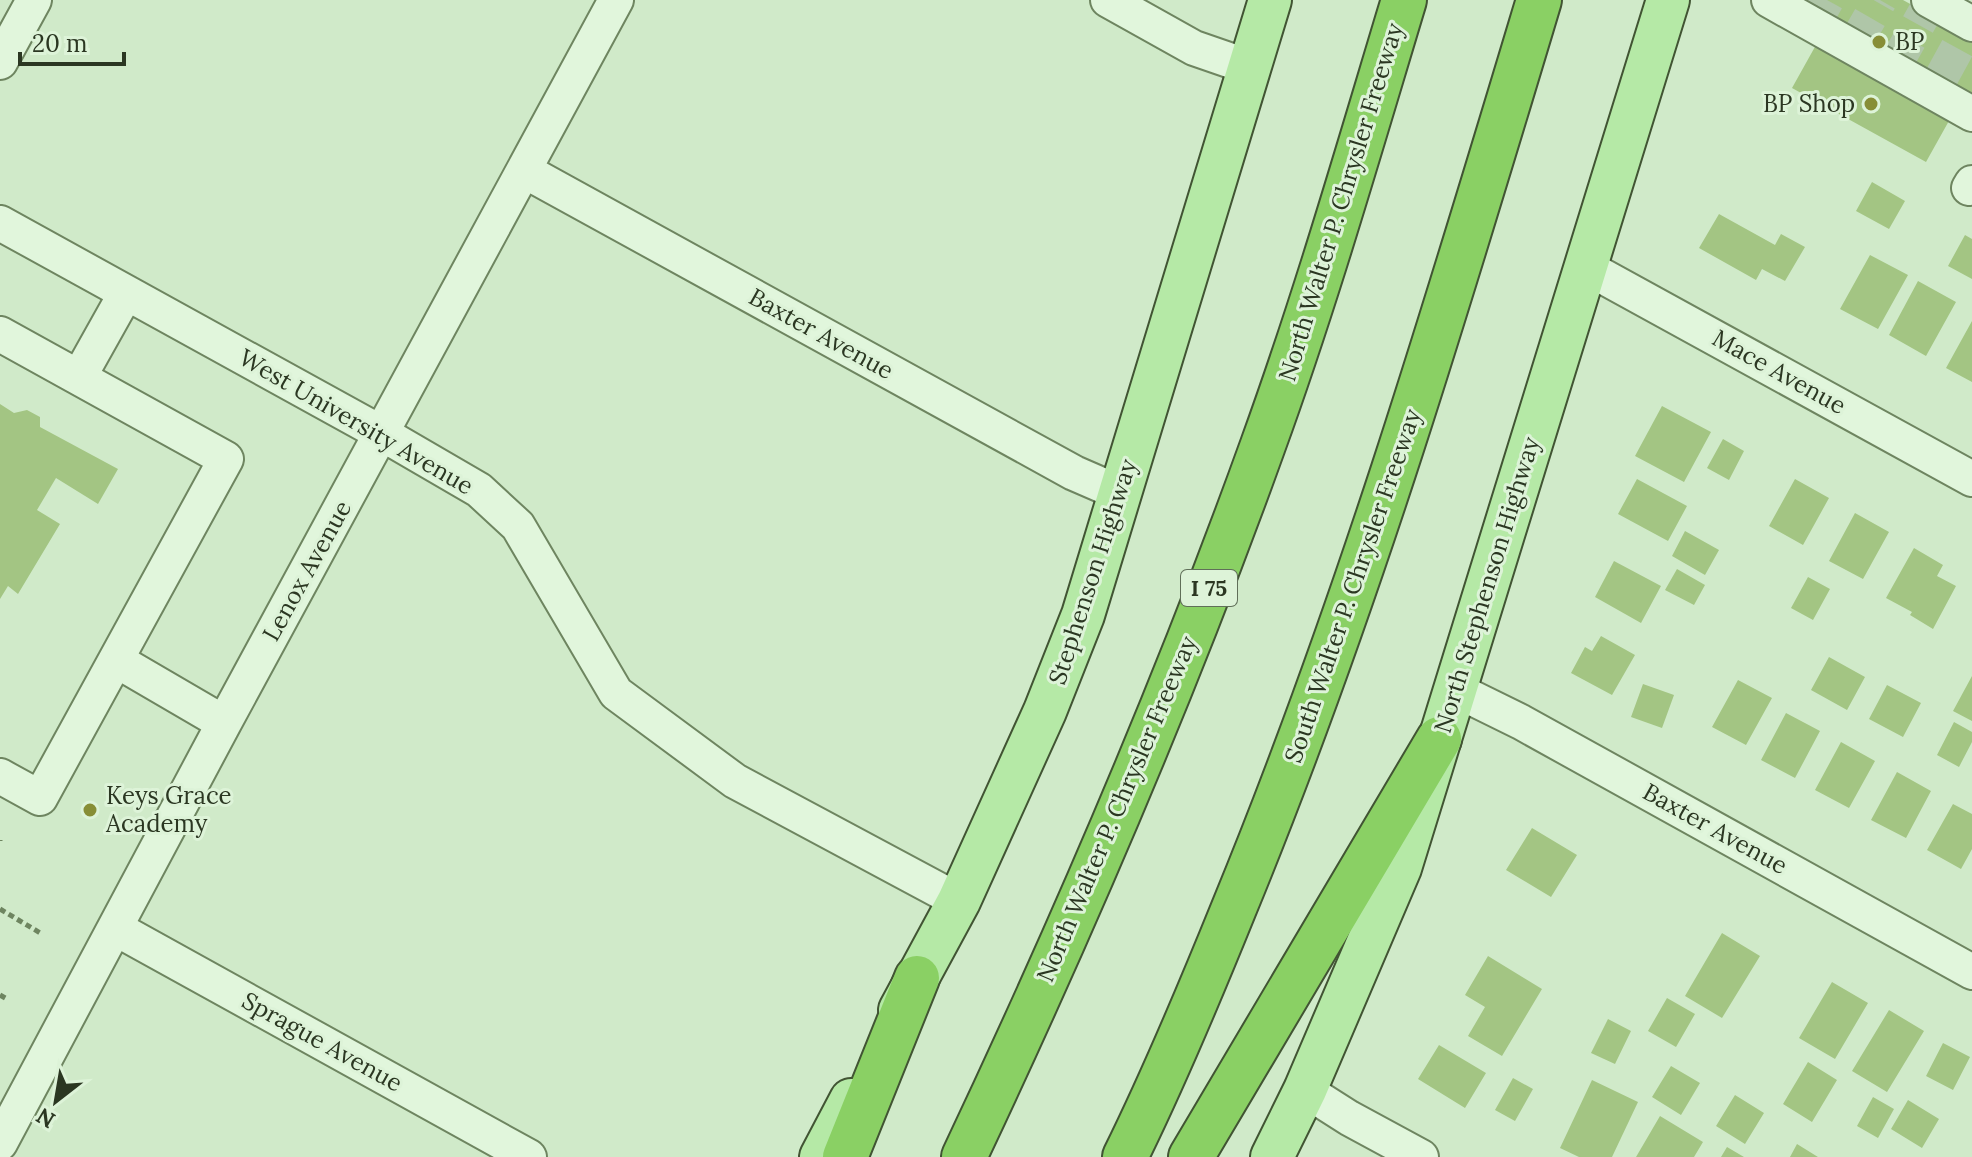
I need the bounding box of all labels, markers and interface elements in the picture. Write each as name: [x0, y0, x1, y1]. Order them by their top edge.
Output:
scale bar: [20, 16, 124, 66]
street label: North Walter P. Chrysler Freeway: [1271, 19, 1410, 385]
place label: BP: [1895, 26, 1924, 57]
text: 20 m: [32, 28, 88, 59]
marker: BP: [1870, 33, 1888, 51]
place label: BP Shop: [1763, 88, 1855, 119]
marker: BP Shop: [1862, 95, 1880, 113]
street label: Baxter Avenue: [744, 281, 899, 386]
street label: Mace Avenue: [1707, 322, 1851, 421]
street label: West University Avenue: [234, 342, 479, 501]
street label: South Walter P. Chrysler Freeway: [1277, 404, 1428, 767]
street label: North Stephenson Highway: [1427, 433, 1546, 737]
street label: Stephenson Highway: [1041, 455, 1144, 689]
street label: Lenox Avenue: [255, 495, 358, 646]
road number: I 75: [1181, 570, 1237, 606]
street label: North Walter P. Chrysler Freeway: [1029, 631, 1204, 987]
street label: Baxter Avenue: [1638, 776, 1793, 881]
place label: Keys Grace Academy: [105, 780, 232, 839]
marker: Keys Grace Academy: [81, 801, 99, 819]
street label: Sprague Avenue: [237, 985, 408, 1098]
north arrow: [16, 1061, 96, 1141]
text: N: [31, 1102, 60, 1135]

